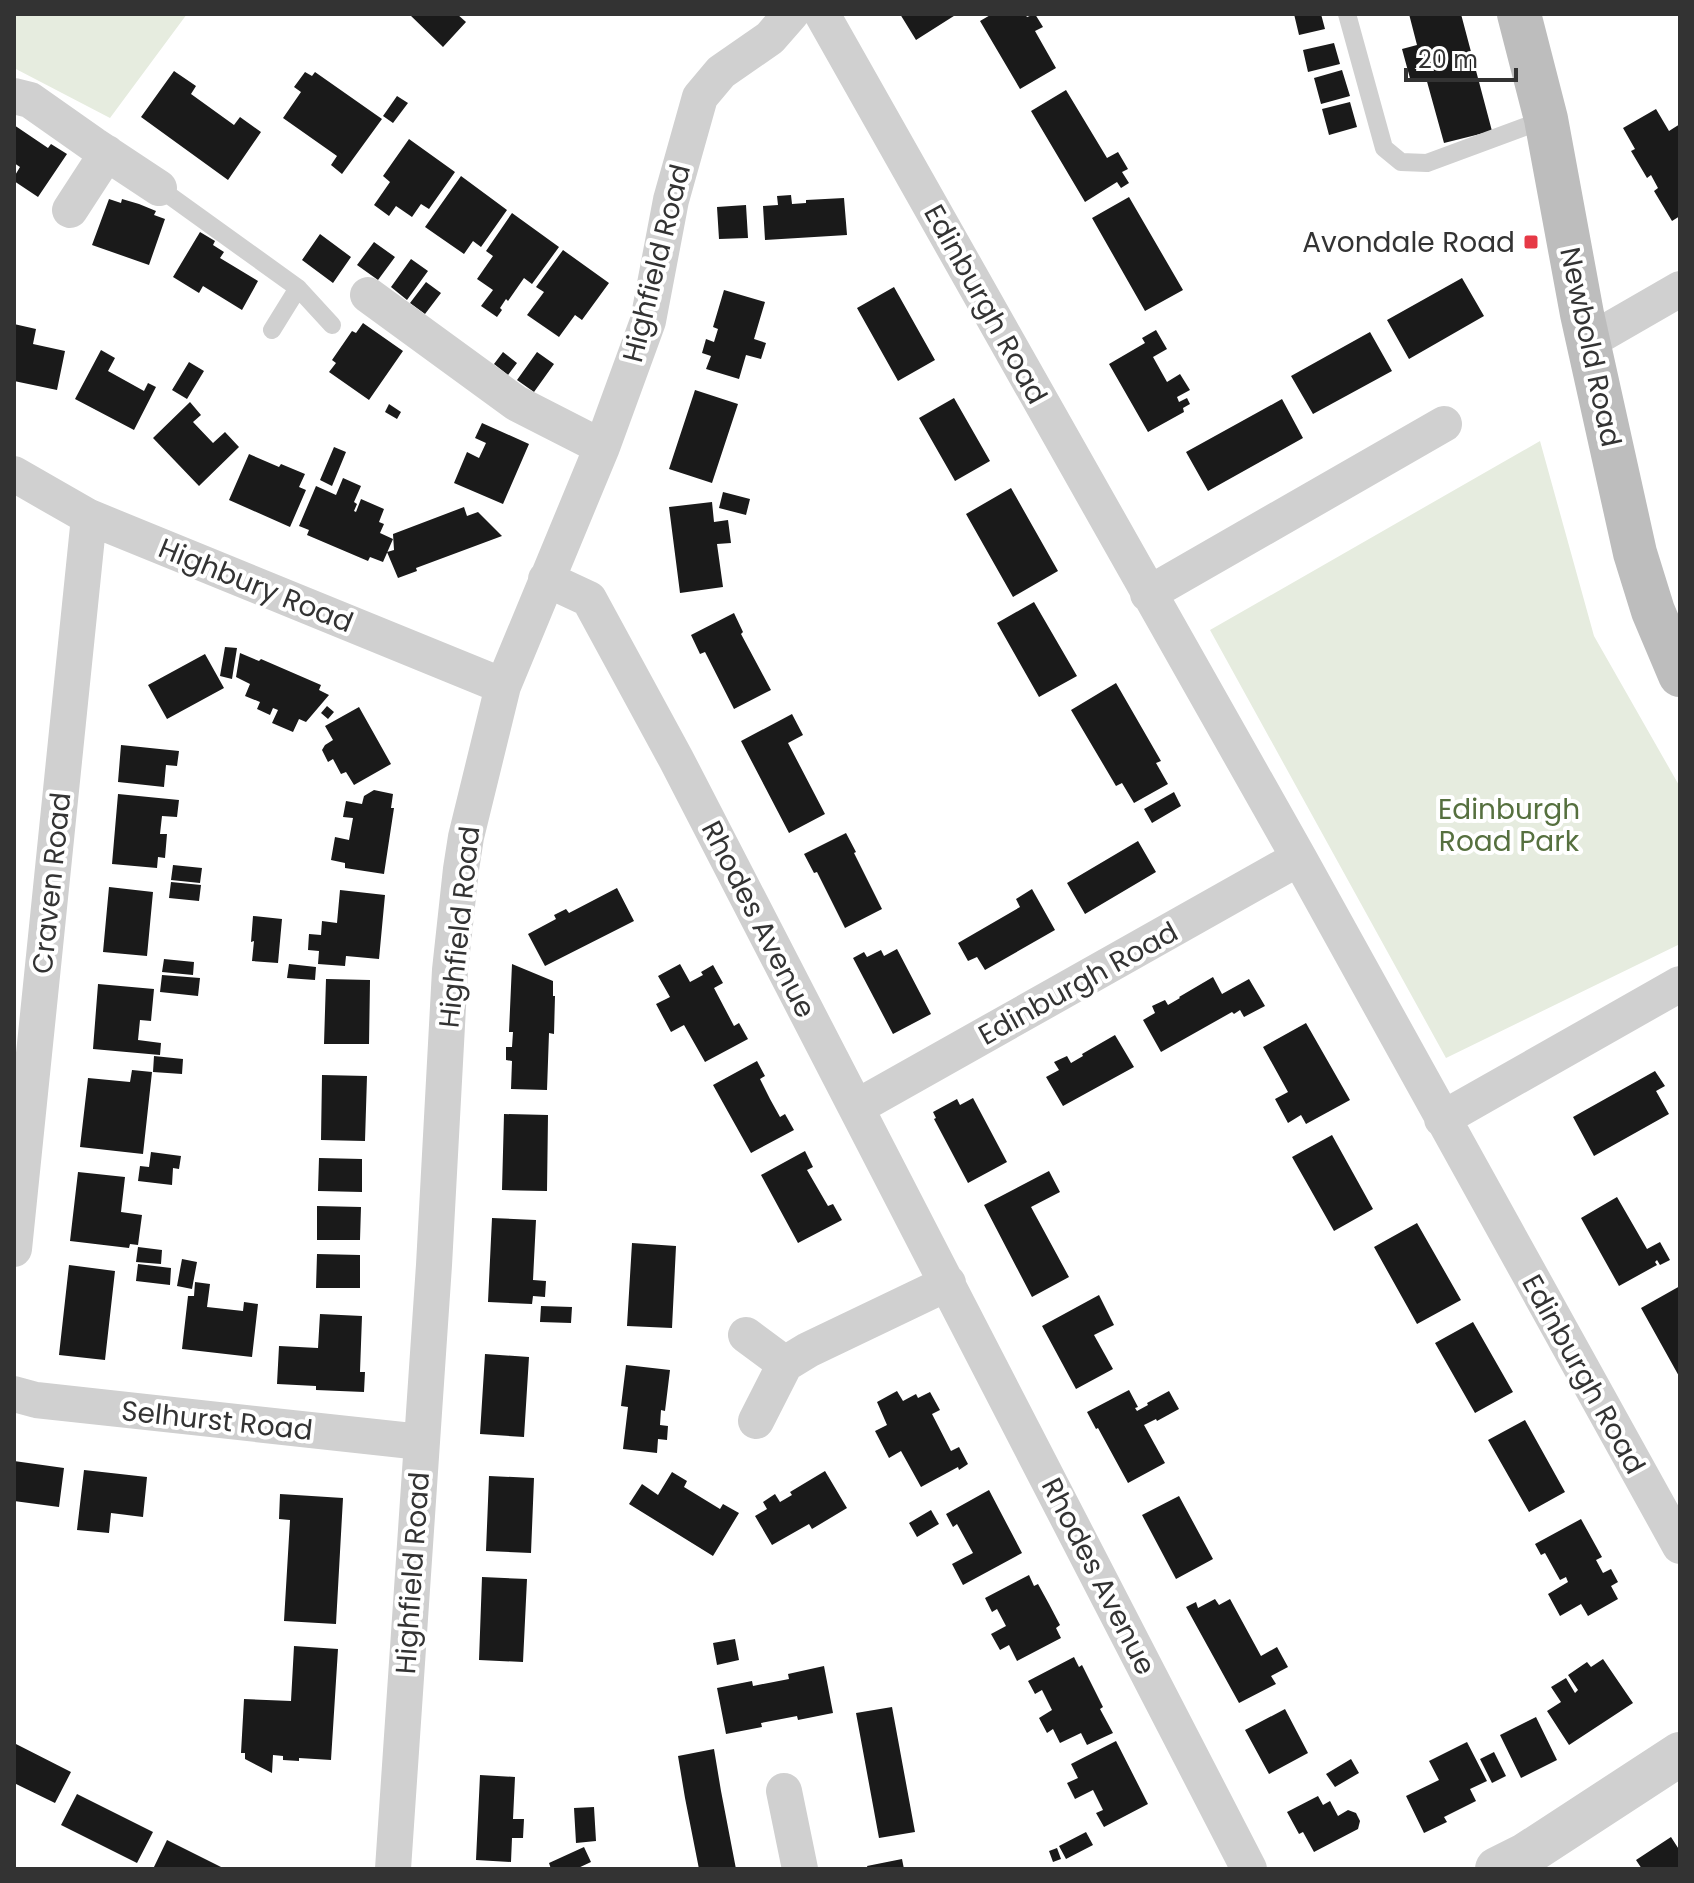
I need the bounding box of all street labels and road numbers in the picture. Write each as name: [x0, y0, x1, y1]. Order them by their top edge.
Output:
street label: Highfield Road: [613, 160, 700, 366]
street label: Edinburgh Road: [915, 197, 1057, 411]
street label: Newbold Road: [1550, 244, 1631, 450]
street label: Highbury Road: [153, 529, 359, 642]
street label: Craven Road: [23, 790, 80, 976]
street label: Rhodes Avenue: [692, 814, 825, 1024]
street label: Highfield Road: [430, 824, 489, 1030]
street label: Edinburgh Road: [971, 912, 1185, 1054]
street label: Edinburgh Road: [1513, 1267, 1655, 1481]
street label: Selhurst Road: [119, 1391, 314, 1450]
street label: Highfield Road: [386, 1471, 439, 1675]
street label: Rhodes Avenue: [1032, 1471, 1165, 1681]

